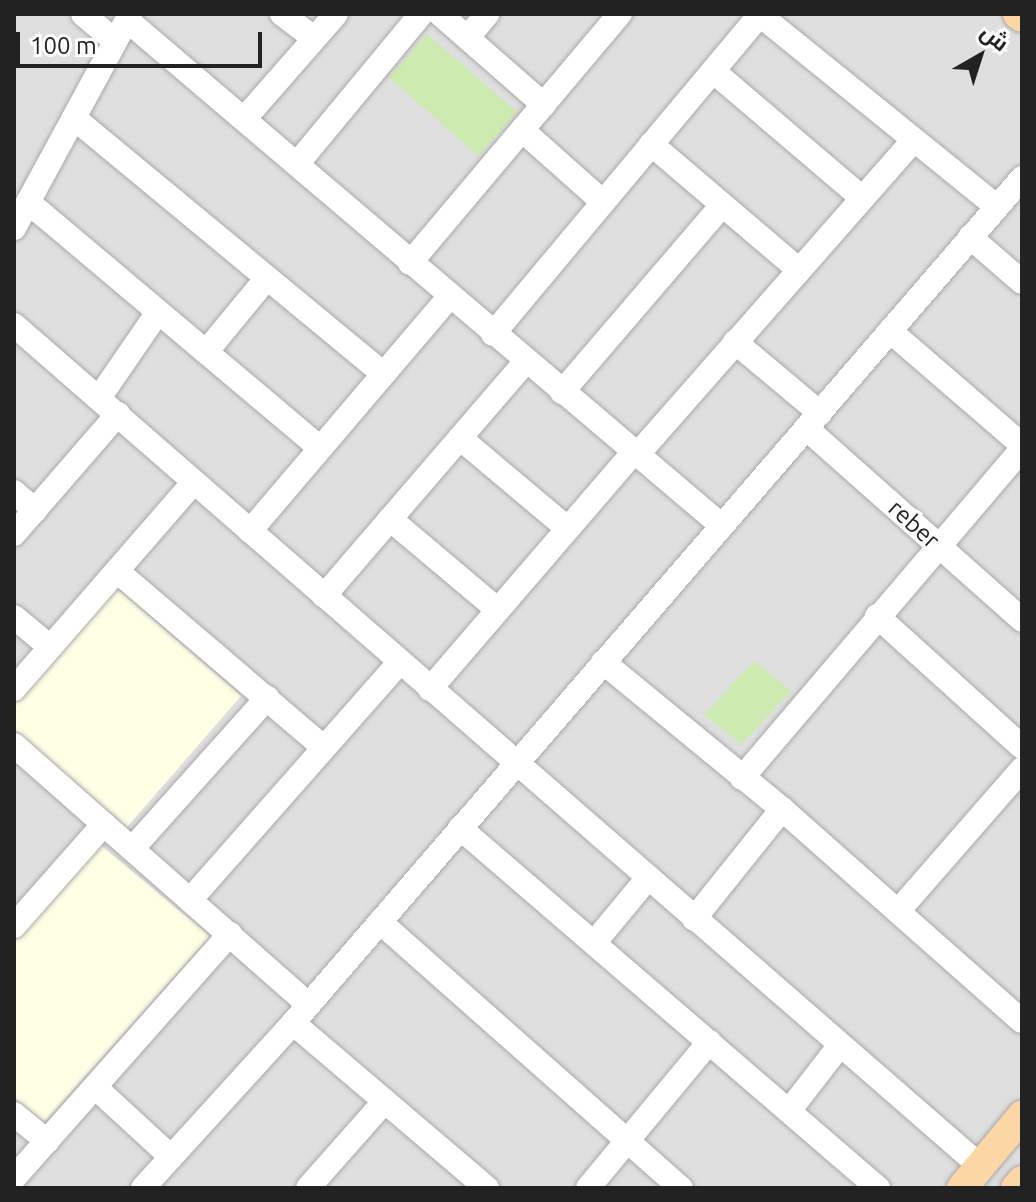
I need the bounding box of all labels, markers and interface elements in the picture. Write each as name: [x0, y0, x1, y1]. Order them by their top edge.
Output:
scale bar: [20, 16, 266, 66]
north arrow: [940, 16, 1020, 96]
text: ش: [977, 18, 1014, 56]
text: 100 m: [30, 32, 97, 59]
street label: reber: [883, 494, 945, 554]

